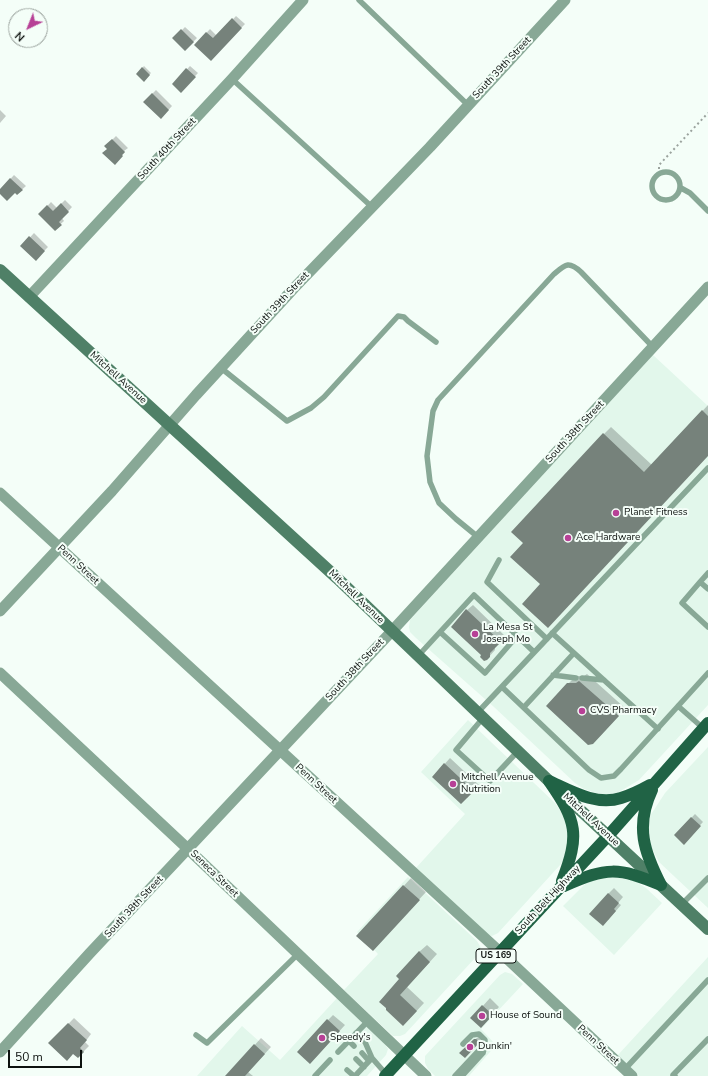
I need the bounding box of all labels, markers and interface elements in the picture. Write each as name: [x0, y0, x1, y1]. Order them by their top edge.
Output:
north arrow: [8, 8, 48, 48]
text: N: [12, 28, 28, 45]
street label: South 39th Street: [470, 35, 534, 101]
street label: South 40th Street: [135, 116, 199, 182]
street label: South 39th Street: [248, 270, 312, 336]
street label: Mitchell Avenue: [87, 349, 149, 407]
street label: South 38th Street: [543, 399, 607, 465]
place label: Planet Fitness: [624, 507, 688, 519]
marker: Planet Fitness: [611, 508, 621, 518]
place label: Ace Hardware: [576, 532, 640, 544]
marker: Ace Hardware: [563, 533, 573, 543]
street label: Penn Street: [55, 543, 101, 587]
street label: Mitchell Avenue: [326, 568, 386, 626]
place label: La Mesa St Joseph Mo: [483, 622, 532, 646]
marker: La Mesa St Joseph Mo: [470, 629, 480, 639]
street label: South 38th Street: [323, 637, 387, 703]
place label: CVS Pharmacy: [590, 705, 657, 717]
marker: CVS Pharmacy: [577, 706, 587, 716]
street label: Penn Street: [293, 762, 339, 806]
place label: Mitchell Avenue Nutrition: [461, 772, 533, 796]
marker: Mitchell Avenue Nutrition: [448, 779, 458, 789]
street label: Mitchell Avenue: [560, 791, 622, 849]
street label: Seneca Street: [187, 848, 241, 900]
street label: South Belt Highway: [513, 863, 583, 937]
street label: South 38th Street: [102, 874, 166, 940]
road number: US 169: [476, 949, 516, 963]
place label: House of Sound: [490, 1010, 562, 1022]
marker: House of Sound: [477, 1011, 487, 1021]
street label: Penn Street: [575, 1023, 621, 1067]
place label: Speedy's: [330, 1032, 371, 1044]
marker: Speedy's: [317, 1033, 327, 1043]
place label: Dunkin': [478, 1041, 512, 1053]
scale bar: [10, 1042, 84, 1068]
marker: Dunkin': [465, 1042, 475, 1052]
text: 50 m: [15, 1049, 43, 1065]

